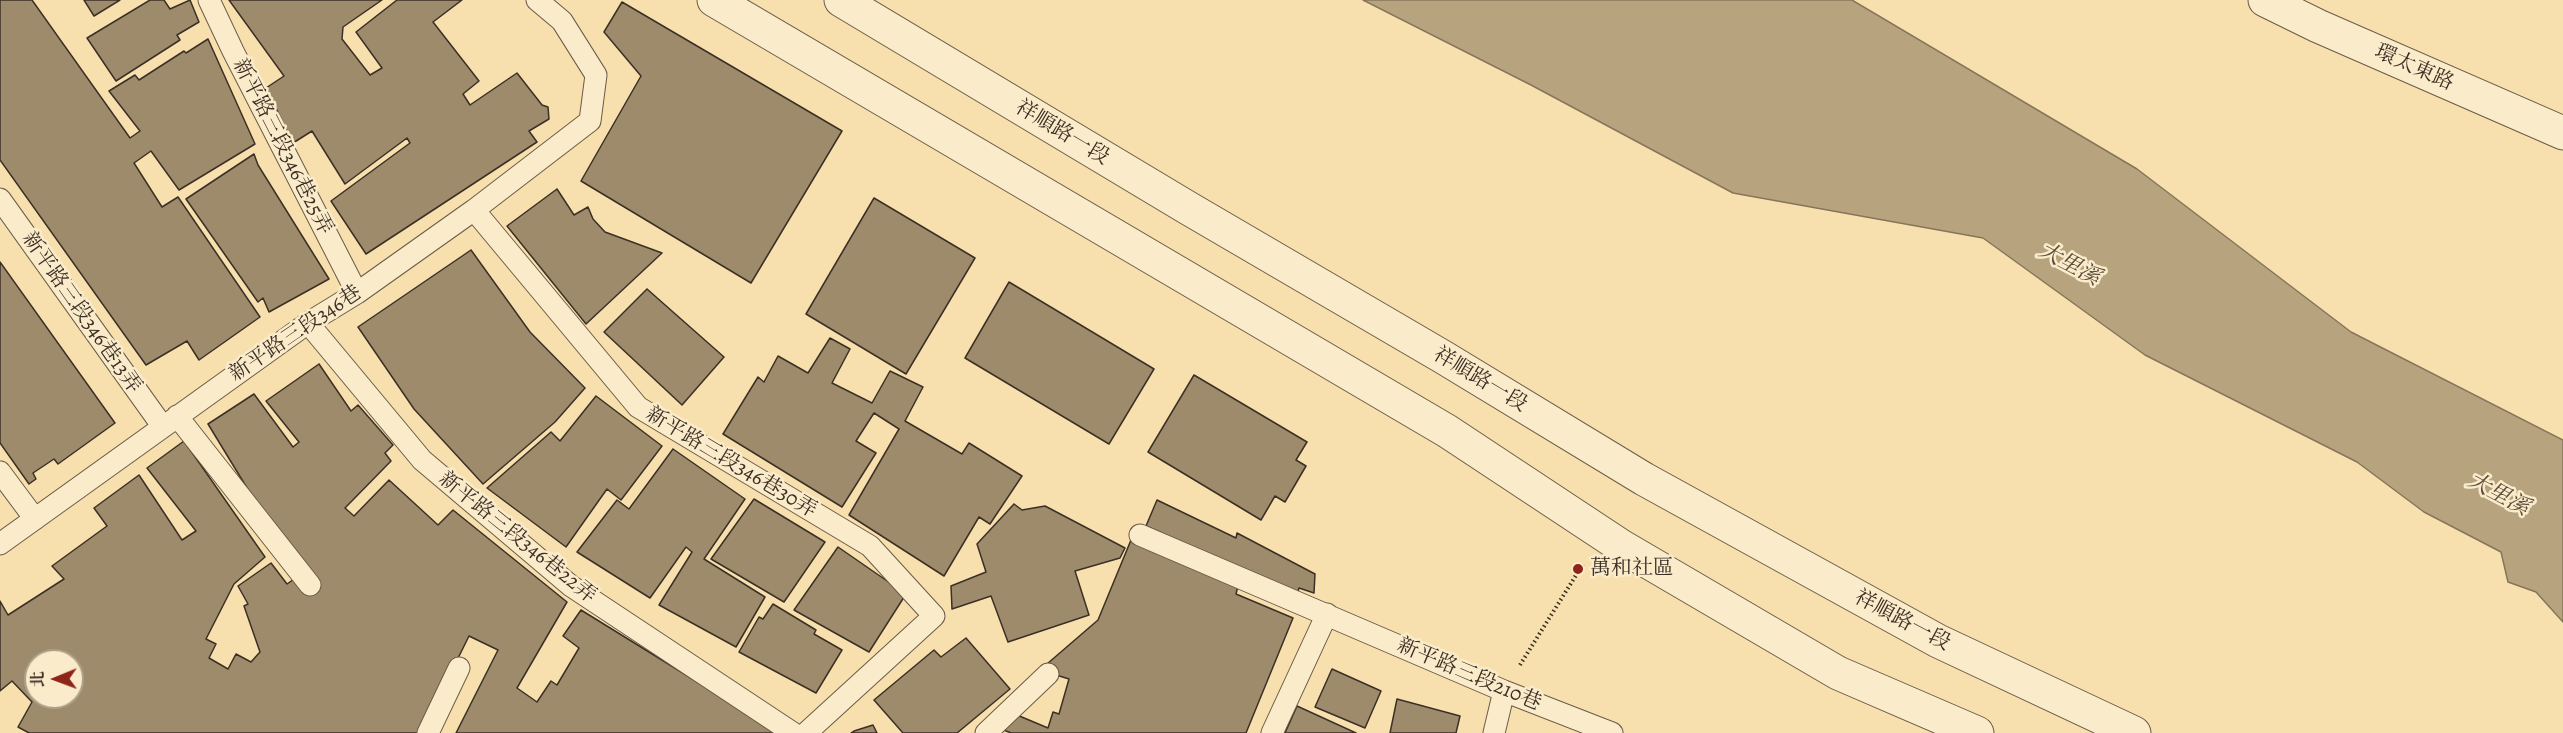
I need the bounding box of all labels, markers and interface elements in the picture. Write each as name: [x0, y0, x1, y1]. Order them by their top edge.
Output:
street label: 環太東路: [2371, 39, 2457, 97]
street label: 新平路三段346巷25弄: [227, 55, 337, 239]
street label: 祥順路一段: [1011, 95, 1113, 171]
street label: 新平路三段346巷13弄: [16, 228, 146, 398]
water label: 大里溪: [2034, 238, 2104, 292]
street label: 新平路三段346巷: [225, 281, 367, 387]
street label: 祥順路一段: [1429, 342, 1531, 418]
street label: 新平路三段346巷30弄: [641, 402, 821, 524]
street label: 新平路三段346巷22弄: [433, 467, 601, 609]
water label: 大里溪: [2463, 468, 2533, 522]
place label: 萬和社區: [1590, 556, 1674, 582]
marker: 萬和社區: [1571, 562, 1585, 576]
street label: 祥順路一段: [1850, 585, 1954, 657]
street label: 新平路三段210巷: [1393, 633, 1545, 717]
north arrow: [24, 649, 84, 709]
text: 北: [27, 671, 49, 687]

